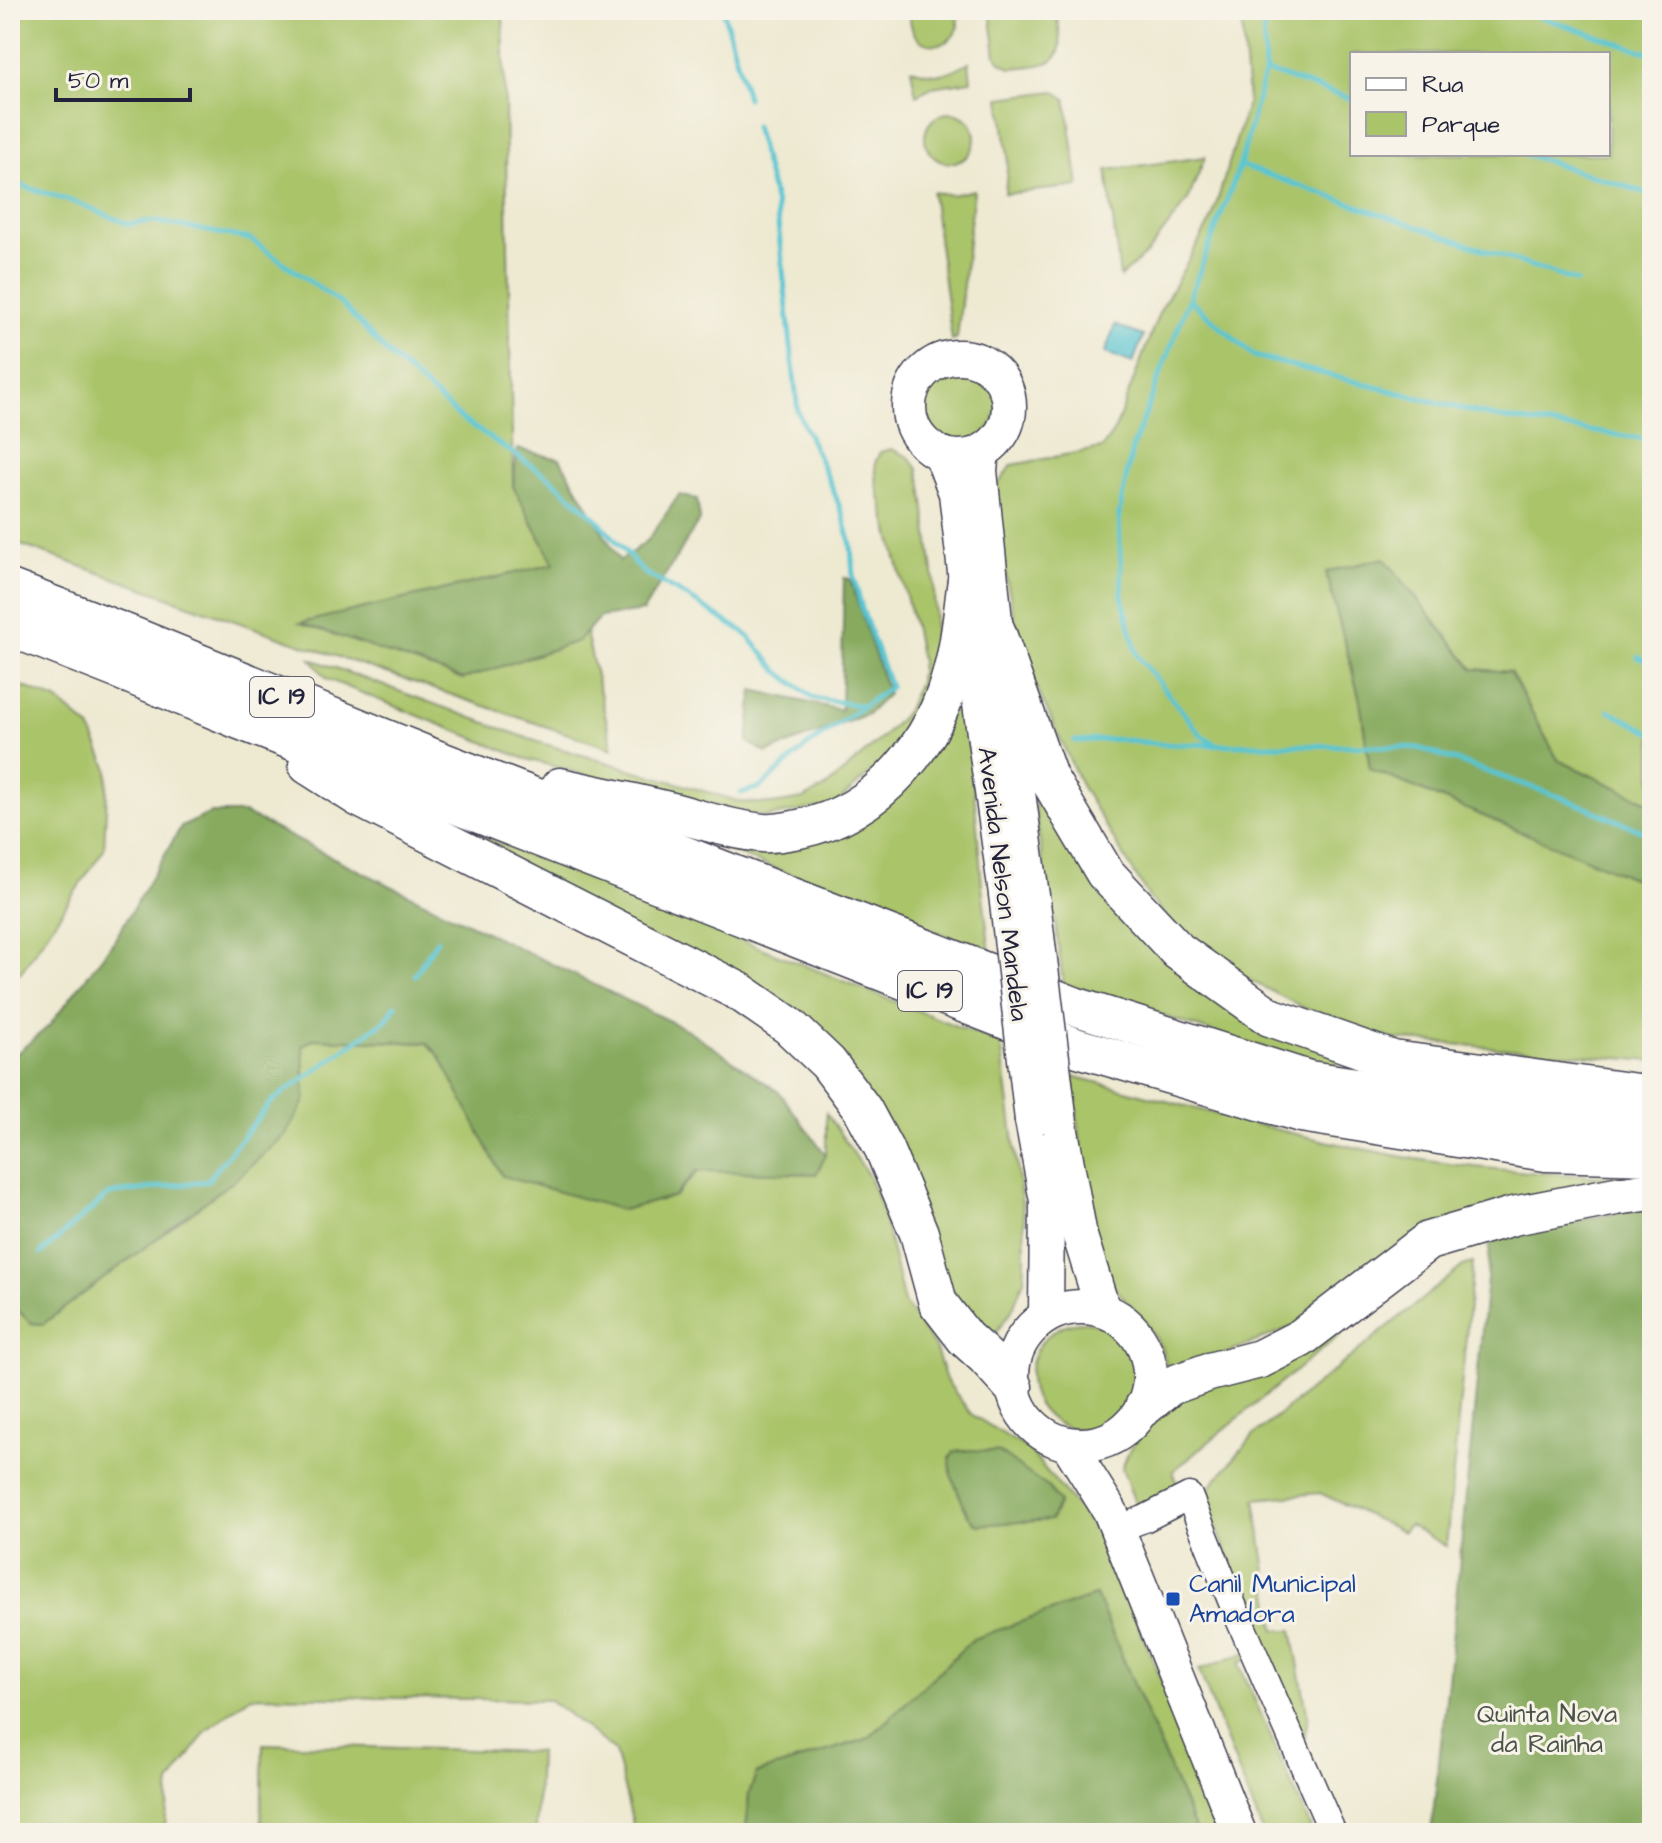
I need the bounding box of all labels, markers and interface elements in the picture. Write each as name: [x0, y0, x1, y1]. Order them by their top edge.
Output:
scale bar: [56, 52, 190, 102]
legend: [1350, 52, 1610, 156]
text: 50 m: [68, 64, 129, 98]
text: Rua: [1422, 68, 1464, 102]
text: Parque: [1422, 108, 1500, 142]
road number: IC 19: [250, 677, 314, 717]
street label: Avenida Nelson Mandela: [968, 745, 1038, 1023]
road number: IC 19: [898, 971, 962, 1011]
place label: Canil Municipal Amadora: [1189, 1566, 1356, 1632]
marker: Canil Municipal Amadora: [1164, 1590, 1182, 1608]
park label: Quinta Nova da Rainha: [1477, 1696, 1617, 1762]

